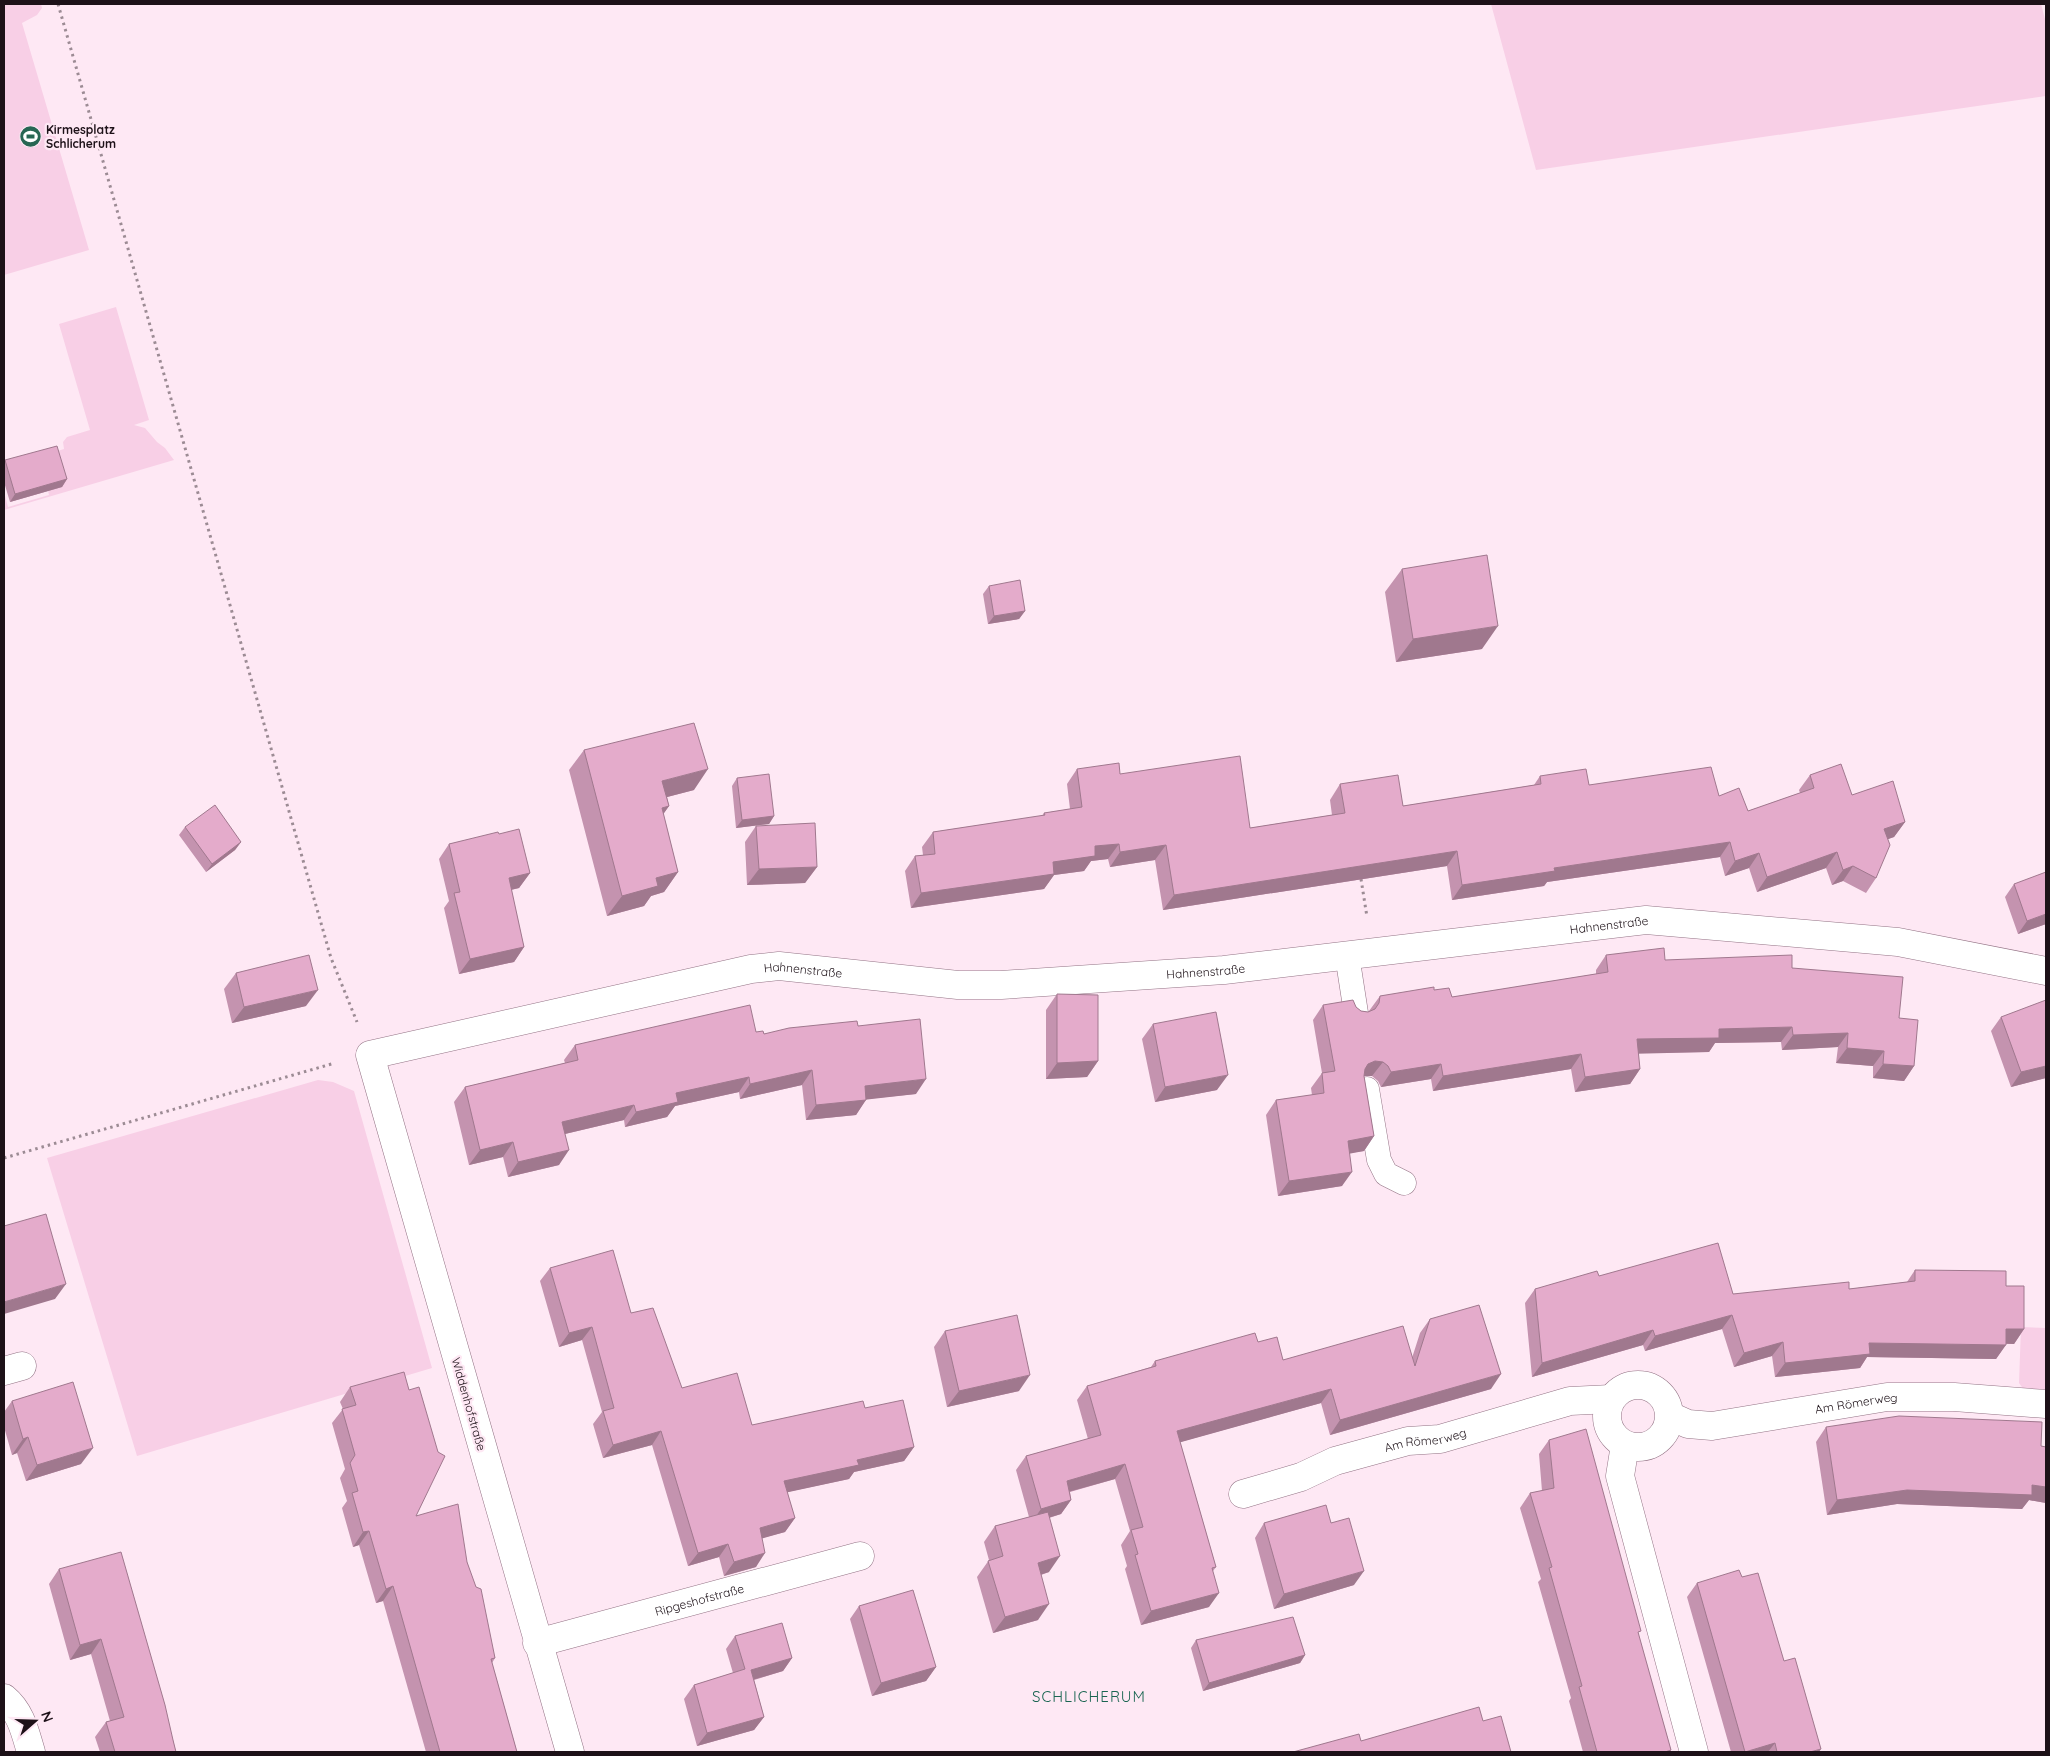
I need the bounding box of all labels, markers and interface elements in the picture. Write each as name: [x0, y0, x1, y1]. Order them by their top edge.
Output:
place label: Kirmesplatz Schlicherum: [46, 122, 116, 151]
sports icon: Kirmesplatz Schlicherum: [18, 124, 42, 148]
street label: Hahnenstraße: [1569, 912, 1649, 936]
street label: Hahnenstraße: [763, 958, 843, 980]
street label: Hahnenstraße: [1166, 960, 1246, 981]
street label: Widdenhofstraße: [449, 1356, 490, 1453]
street label: Am Römerweg: [1814, 1389, 1898, 1416]
street label: Am Römerweg: [1382, 1424, 1468, 1455]
street label: Ripgeshofstraße: [653, 1580, 746, 1618]
district label: SCHLICHERUM: [1032, 1687, 1146, 1706]
north arrow: [10, 1696, 60, 1746]
text: N: [37, 1709, 57, 1724]

